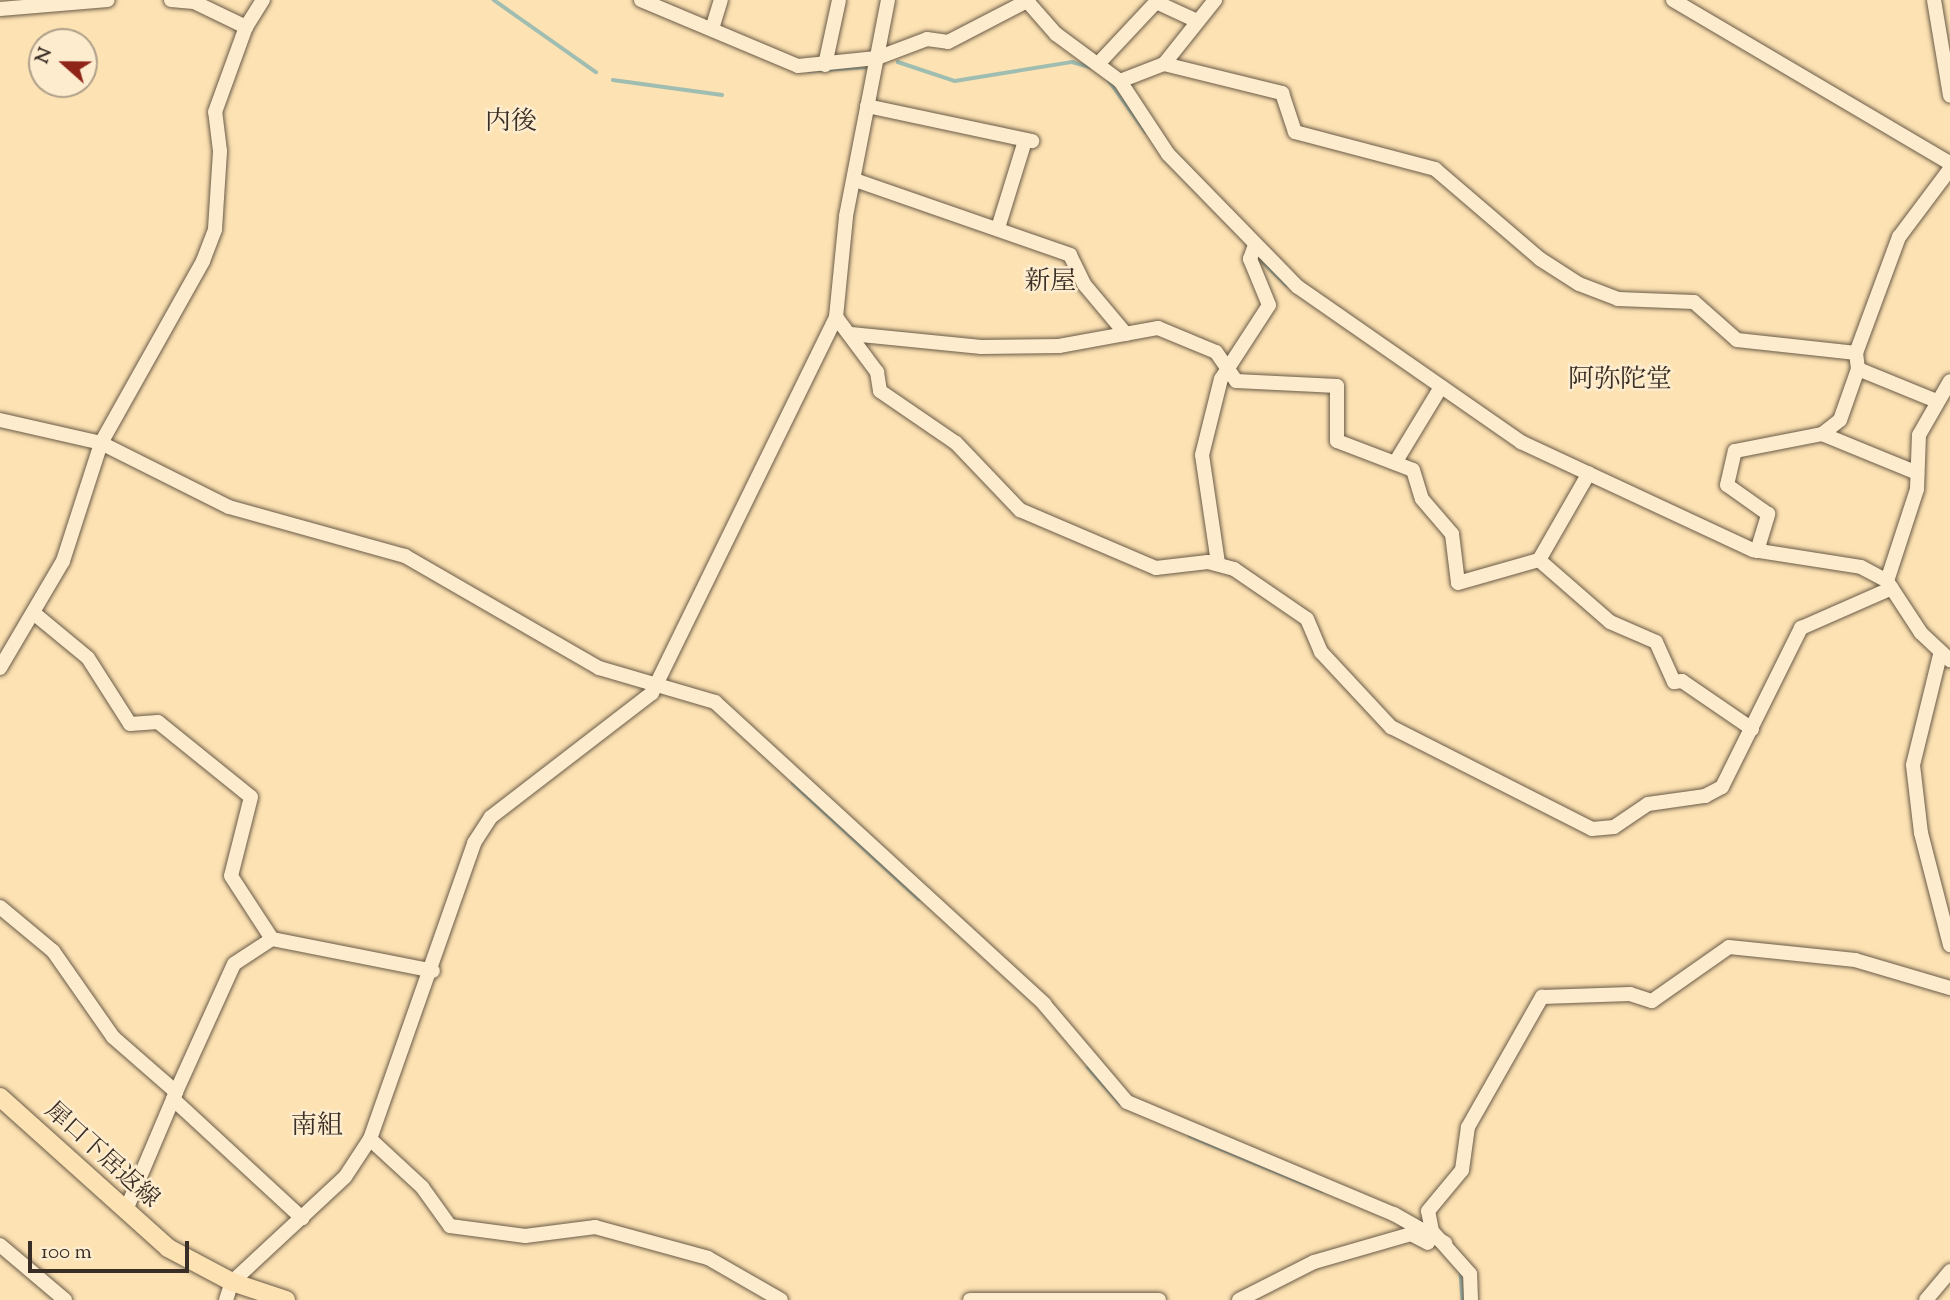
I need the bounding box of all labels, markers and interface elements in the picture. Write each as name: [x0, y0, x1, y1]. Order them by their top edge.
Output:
north arrow: [28, 28, 98, 98]
text: N: [29, 44, 60, 68]
district label: 内後: [485, 107, 537, 139]
district label: 新屋: [1024, 267, 1076, 299]
district label: 阿弥陀堂: [1568, 365, 1672, 397]
street label: 犀口下居返線: [38, 1097, 164, 1215]
district label: 南組: [291, 1111, 343, 1143]
scale bar: [32, 1226, 192, 1270]
text: 100 m: [41, 1238, 92, 1268]

